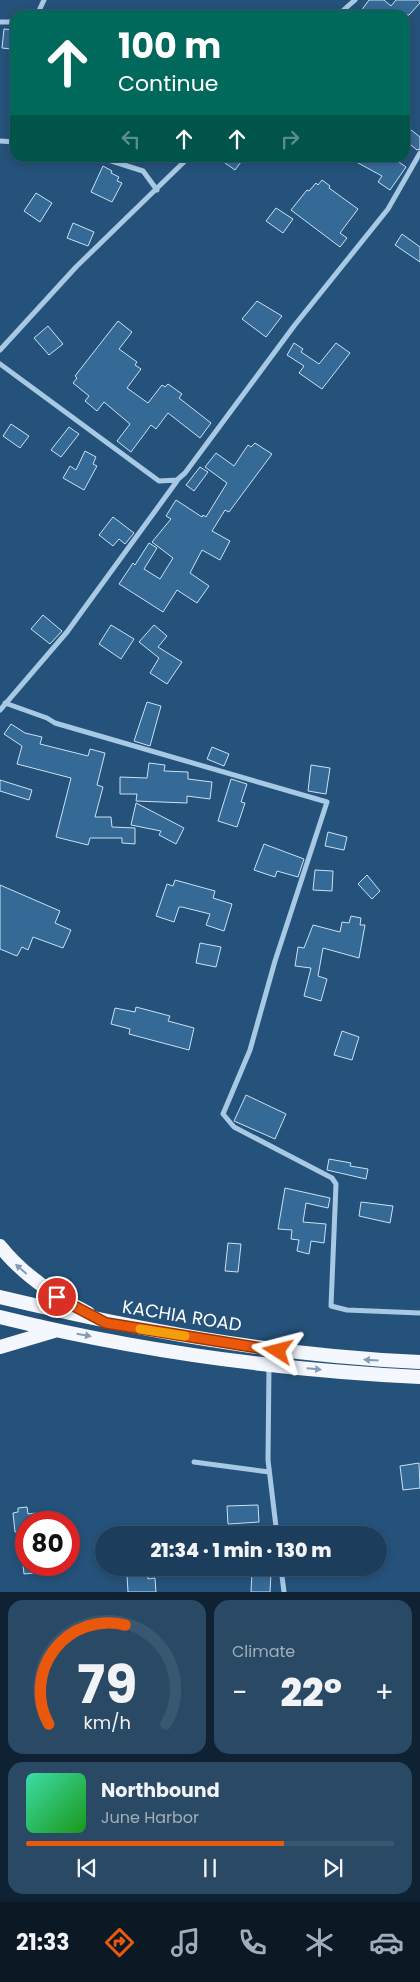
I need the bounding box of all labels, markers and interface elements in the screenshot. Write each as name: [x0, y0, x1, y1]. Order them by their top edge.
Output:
text: 100 m: [118, 21, 221, 70]
icon: ahead: [35, 30, 100, 95]
text: Continue: [118, 68, 218, 99]
icon: left: [117, 125, 145, 153]
icon: ahead: [170, 125, 198, 153]
icon: ahead: [223, 125, 251, 153]
icon: right: [276, 125, 304, 153]
one-way arrow: [15, 1264, 27, 1275]
pin: [36, 1276, 78, 1318]
icon: arrive: [43, 1283, 71, 1311]
street label: KACHIA ROAD: [121, 1294, 244, 1337]
position arrow: [251, 1324, 303, 1376]
one-way arrow: [77, 1332, 93, 1340]
one-way arrow: [363, 1355, 379, 1363]
one-way arrow: [306, 1366, 322, 1374]
speed limit sign: 80: [15, 1511, 80, 1576]
text: 21:34 · 1 min · 130 m: [151, 1537, 331, 1564]
text: Climate: [232, 1640, 295, 1663]
text: 79: [77, 1648, 137, 1721]
text: 22°: [280, 1666, 342, 1719]
text: −: [232, 1673, 247, 1712]
text: +: [375, 1673, 394, 1712]
text: km/h: [83, 1710, 131, 1735]
text: Northbound: [101, 1777, 220, 1804]
text: June Harbor: [101, 1806, 199, 1829]
icon: previous: [73, 1854, 101, 1882]
icon: pause: [196, 1854, 224, 1882]
icon: next: [319, 1854, 347, 1882]
icon: directions: [102, 1925, 137, 1960]
icon: music: [168, 1925, 203, 1960]
icon: phone: [235, 1925, 270, 1960]
icon: climate: [302, 1925, 337, 1960]
icon: car: [369, 1925, 404, 1960]
text: 21:33: [16, 1927, 70, 1958]

